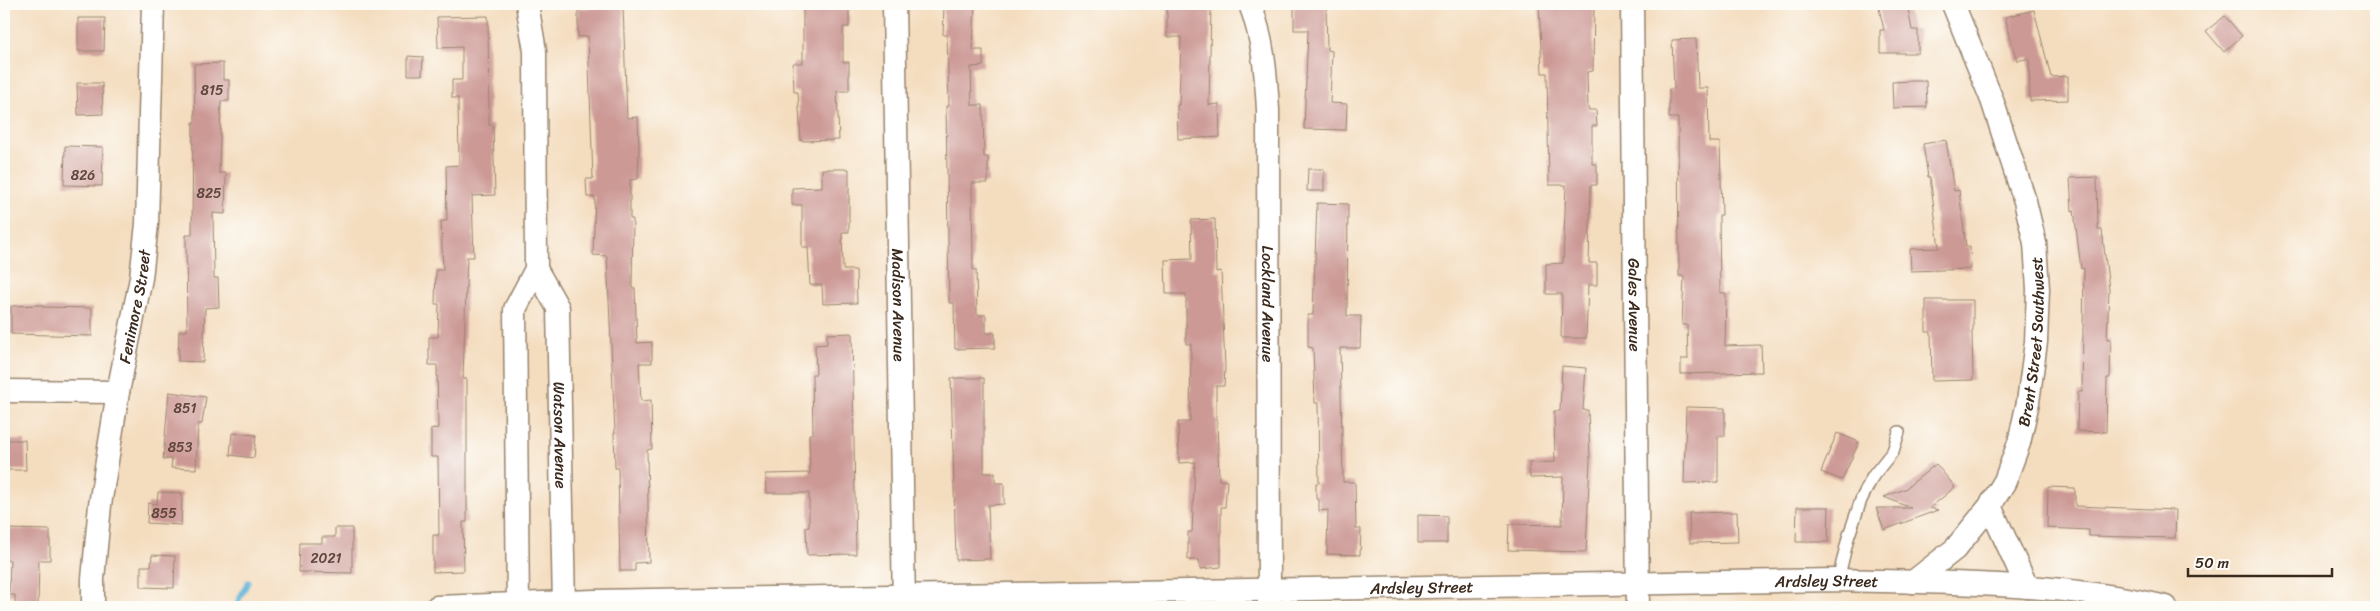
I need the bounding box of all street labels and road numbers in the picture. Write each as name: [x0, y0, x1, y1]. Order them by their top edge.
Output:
street label: Lockland Avenue: [1253, 246, 1283, 363]
street label: Fenimore Street: [110, 248, 159, 366]
street label: Madison Avenue: [883, 248, 914, 362]
street label: Brent Street Southwest: [2009, 256, 2053, 429]
street label: Gales Avenue: [1620, 258, 1649, 352]
street label: Watson Avenue: [544, 381, 576, 489]
street label: Ardsley Street: [1774, 566, 1879, 596]
street label: Ardsley Street: [1369, 572, 1474, 603]

